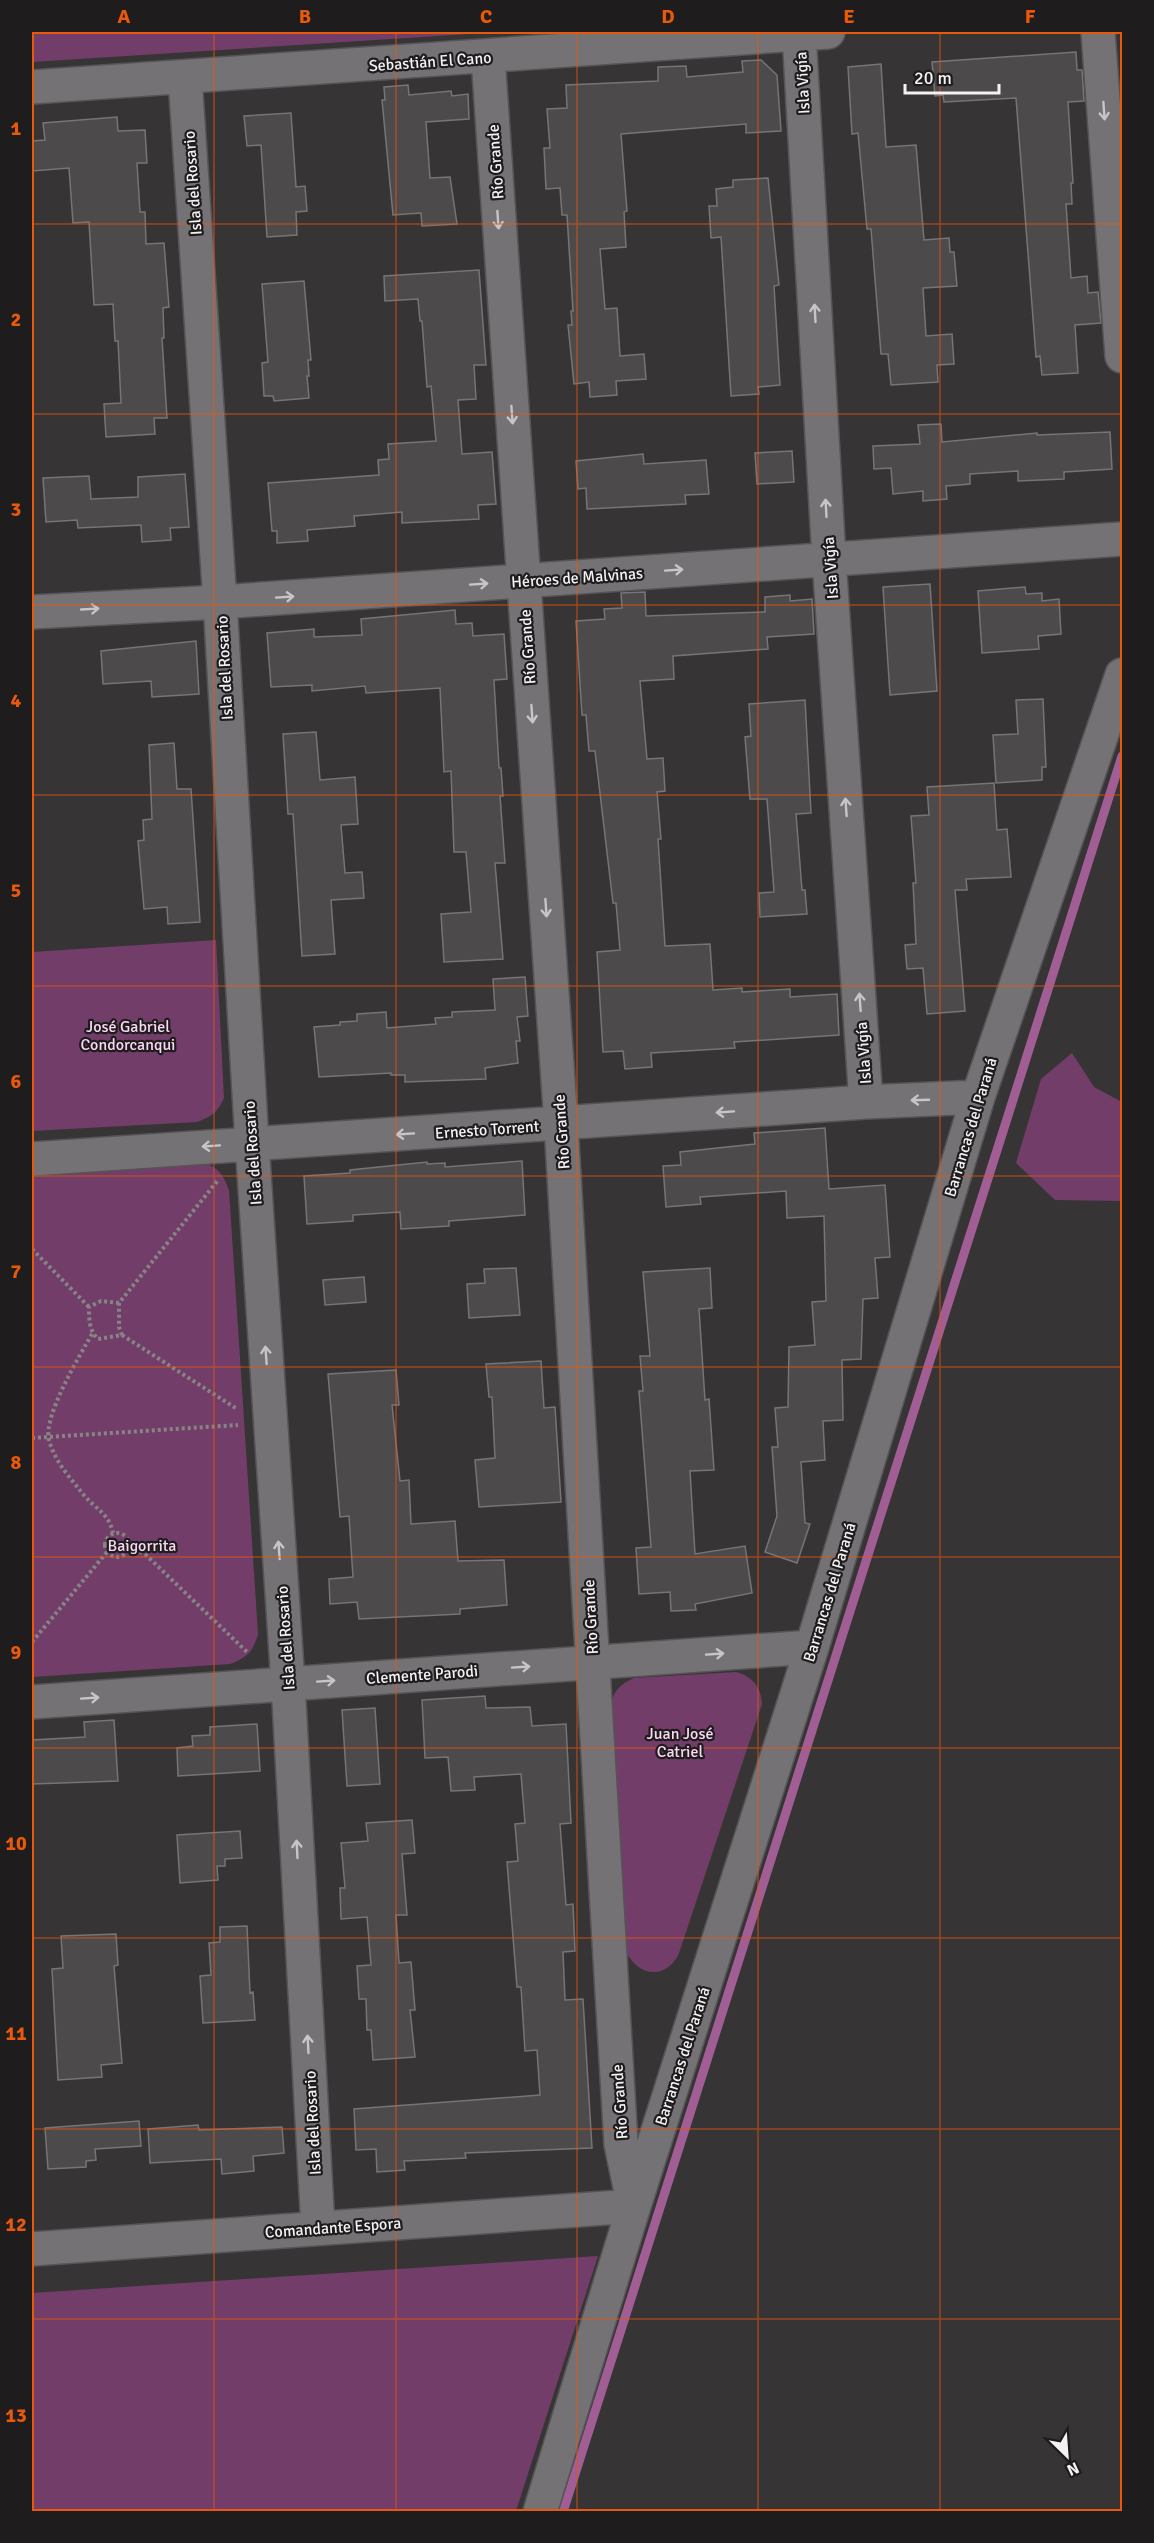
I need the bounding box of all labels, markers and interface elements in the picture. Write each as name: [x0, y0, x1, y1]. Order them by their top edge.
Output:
text: A: [118, 4, 131, 29]
text: B: [299, 4, 311, 29]
text: C: [480, 4, 492, 29]
text: D: [661, 4, 675, 29]
text: E: [843, 4, 855, 29]
text: F: [1025, 4, 1036, 29]
street label: Sebastián El Cano: [368, 48, 492, 76]
street label: Isla Vigía: [791, 51, 815, 115]
scale bar: [905, 57, 1000, 95]
text: 20 m: [914, 67, 952, 89]
one-way arrow: [1099, 100, 1110, 120]
text: 1: [11, 116, 22, 141]
street label: Río Grande: [483, 124, 509, 200]
street label: Isla del Rosario: [179, 130, 207, 236]
one-way arrow: [493, 209, 504, 229]
one-way arrow: [809, 304, 820, 324]
text: 2: [11, 307, 21, 332]
one-way arrow: [506, 404, 517, 424]
text: 3: [11, 497, 21, 522]
one-way arrow: [821, 498, 832, 518]
street label: Isla Vigía: [819, 536, 843, 600]
street label: Héroes de Malvinas: [510, 563, 644, 593]
one-way arrow: [663, 564, 683, 575]
one-way arrow: [469, 578, 489, 589]
one-way arrow: [274, 591, 294, 602]
one-way arrow: [79, 603, 99, 614]
street label: Río Grande: [515, 609, 541, 685]
street label: Isla del Rosario: [212, 615, 238, 721]
text: 4: [11, 688, 22, 713]
one-way arrow: [527, 703, 538, 723]
one-way arrow: [841, 798, 852, 818]
text: 5: [11, 878, 21, 903]
one-way arrow: [541, 898, 552, 918]
one-way arrow: [854, 992, 865, 1012]
park label: José Gabriel Condorcanqui: [81, 1017, 175, 1055]
street label: Isla Vigía: [852, 1021, 876, 1085]
street label: Barrancas del Paraná: [940, 1055, 1002, 1199]
text: 6: [11, 1069, 22, 1094]
street label: Río Grande: [549, 1094, 575, 1170]
one-way arrow: [911, 1094, 931, 1105]
street label: Isla del Rosario: [239, 1100, 267, 1206]
one-way arrow: [716, 1107, 736, 1118]
street label: Ernesto Torrent: [434, 1116, 540, 1144]
one-way arrow: [396, 1128, 416, 1139]
one-way arrow: [201, 1141, 221, 1152]
text: 7: [11, 1259, 22, 1284]
one-way arrow: [260, 1346, 271, 1366]
text: 8: [11, 1450, 22, 1475]
street label: Barrancas del Paraná: [799, 1520, 861, 1664]
park label: Baigorrita: [108, 1536, 176, 1556]
one-way arrow: [274, 1541, 285, 1560]
street label: Río Grande: [579, 1579, 603, 1655]
street label: Isla del Rosario: [272, 1585, 300, 1691]
text: 9: [11, 1640, 22, 1665]
one-way arrow: [705, 1648, 725, 1659]
street label: Clemente Parodi: [365, 1661, 479, 1689]
one-way arrow: [510, 1662, 530, 1673]
one-way arrow: [316, 1675, 336, 1686]
one-way arrow: [79, 1692, 99, 1703]
park label: Juan José Catriel: [647, 1724, 713, 1762]
text: 10: [5, 1831, 27, 1856]
one-way arrow: [292, 1840, 303, 1860]
street label: Barrancas del Paraná: [651, 1984, 715, 2128]
text: 11: [5, 2021, 27, 2046]
one-way arrow: [302, 2035, 313, 2055]
street label: Río Grande: [607, 2064, 633, 2140]
street label: Isla del Rosario: [300, 2070, 326, 2176]
text: 12: [5, 2212, 27, 2237]
street label: Comandante Espora: [264, 2213, 402, 2243]
text: 13: [5, 2403, 27, 2428]
north arrow: [1037, 2426, 1097, 2486]
text: N: [1064, 2457, 1082, 2480]

